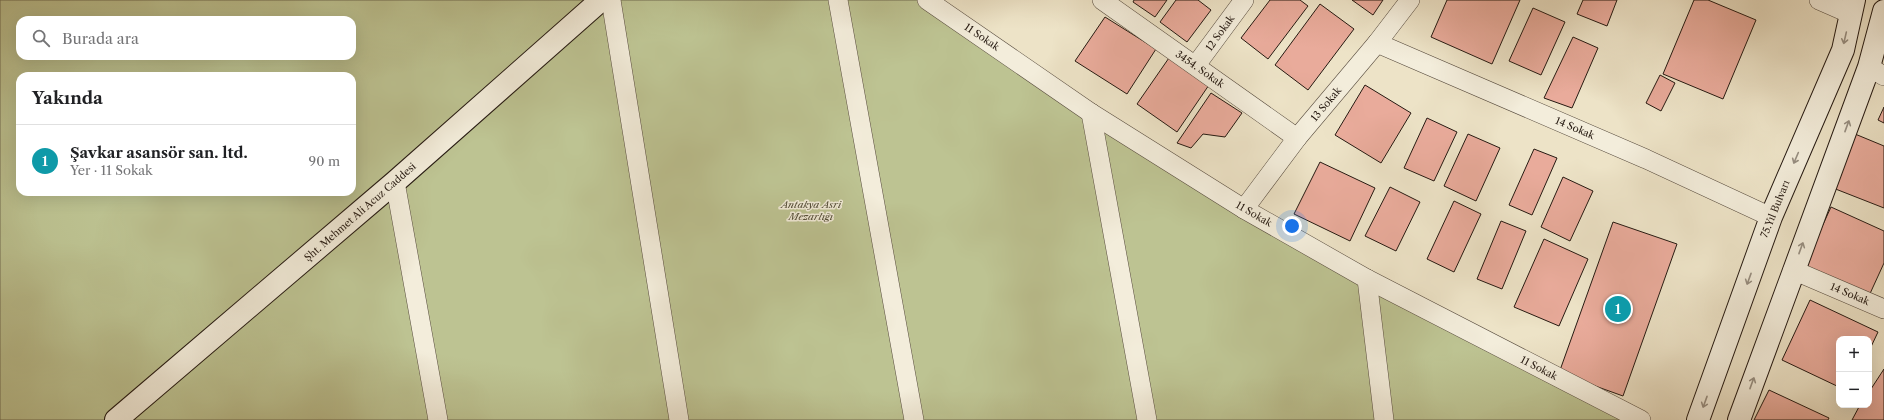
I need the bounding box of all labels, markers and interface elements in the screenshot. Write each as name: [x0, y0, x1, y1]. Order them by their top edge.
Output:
street label: 12 Sokak: [1203, 11, 1238, 54]
search box: [16, 16, 356, 60]
street label: 11 Sokak: [962, 20, 1003, 54]
icon: search: [30, 27, 52, 49]
text: Burada ara: [62, 29, 139, 48]
one-way arrow: [1841, 31, 1849, 44]
street label: 3454. Sokak: [1173, 47, 1228, 91]
street label: 13 Sokak: [1308, 83, 1345, 124]
text: Yakında: [32, 88, 103, 108]
street label: 14 Sokak: [1553, 114, 1598, 143]
one-way arrow: [1843, 121, 1851, 133]
text: Şavkar asansör san. ltd.: [70, 143, 248, 162]
one-way arrow: [1792, 152, 1800, 164]
text: 1: [42, 153, 48, 169]
text: 90 m: [309, 153, 340, 169]
street label: Şht. Mehmet Ali Acuz Caddesi: [301, 160, 419, 264]
text: Yer · 11 Sokak: [70, 162, 153, 178]
street label: 75.Yıl Bulvarı: [1758, 178, 1792, 240]
park label: Antakya Asri Mezarlığı: [779, 198, 842, 223]
street label: 11 Sokak: [1234, 198, 1276, 230]
your location: [1282, 216, 1302, 236]
one-way arrow: [1798, 242, 1806, 254]
one-way arrow: [1745, 273, 1752, 286]
street label: 14 Sokak: [1828, 280, 1873, 309]
pin: 1: [1605, 294, 1631, 324]
map controls: [1836, 336, 1872, 408]
button: +: [1836, 336, 1872, 372]
street label: 11 Sokak: [1518, 353, 1561, 383]
button: −: [1836, 372, 1872, 408]
one-way arrow: [1749, 377, 1756, 390]
one-way arrow: [1701, 395, 1708, 408]

